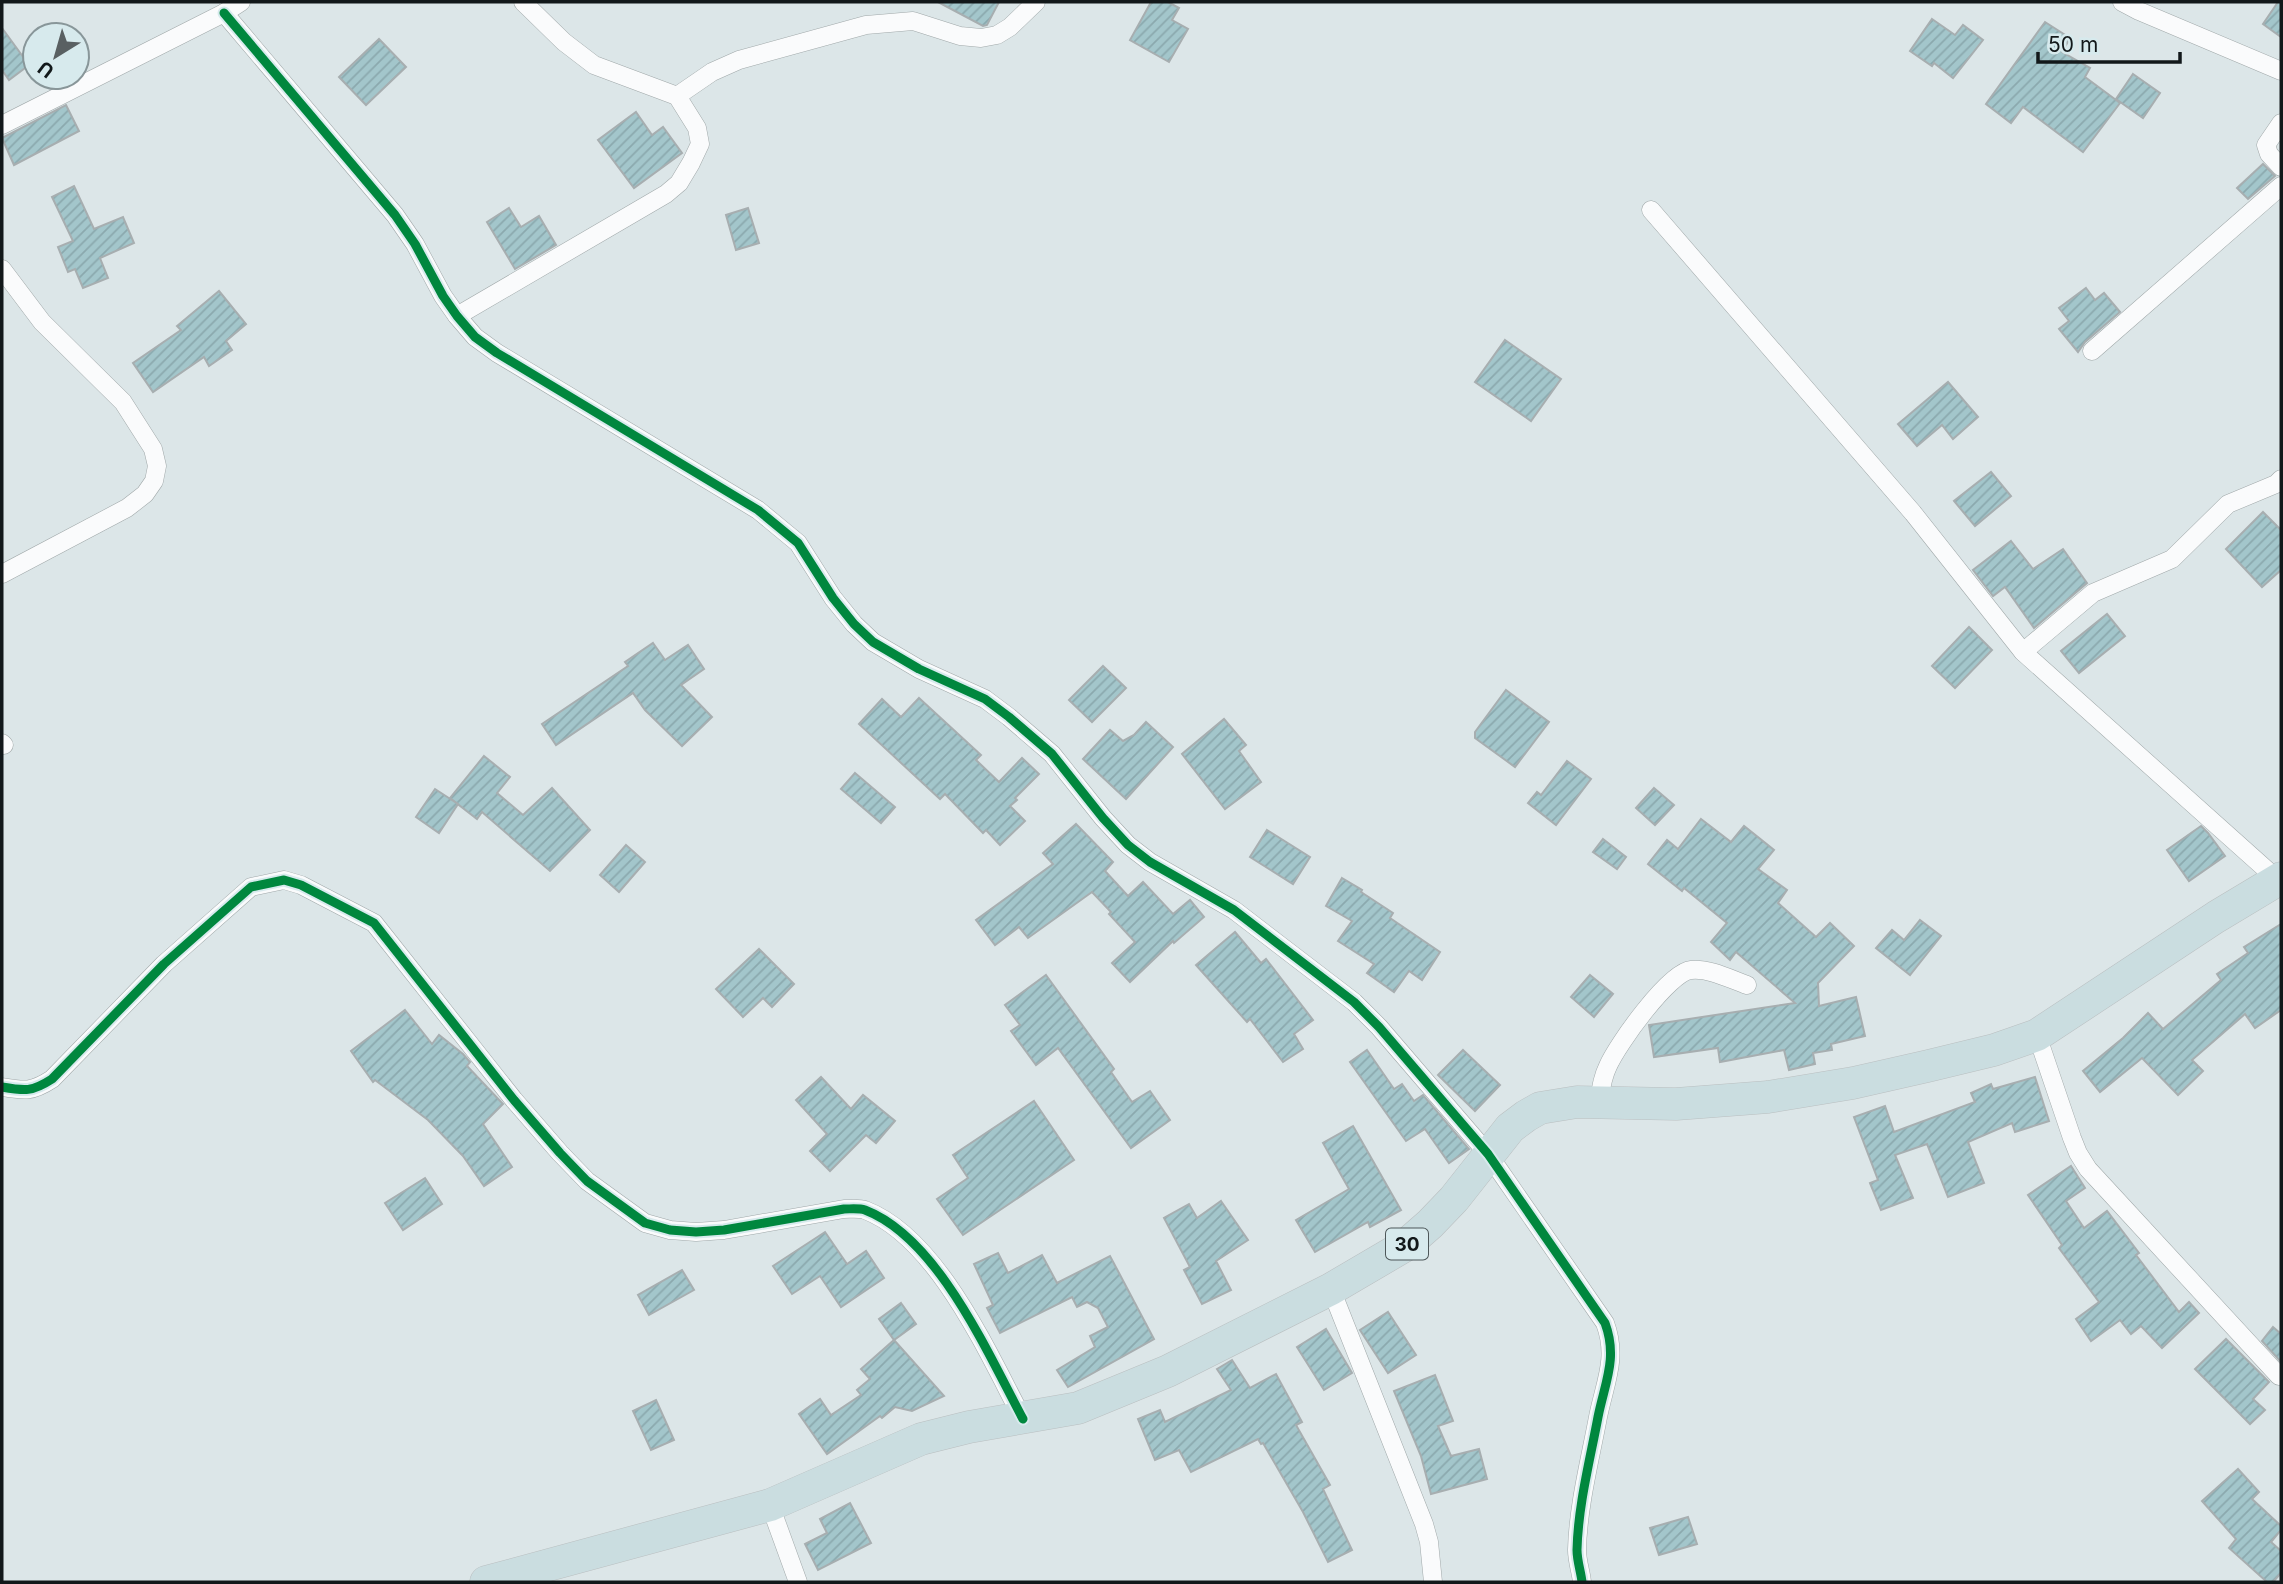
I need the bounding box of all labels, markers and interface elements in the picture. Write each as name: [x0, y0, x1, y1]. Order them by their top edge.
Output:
north arrow: [21, 21, 91, 91]
scale bar: [2038, 21, 2180, 65]
text: 50 m: [2048, 32, 2098, 57]
text: U: [34, 56, 59, 83]
road number: 30: [1386, 1228, 1428, 1260]

